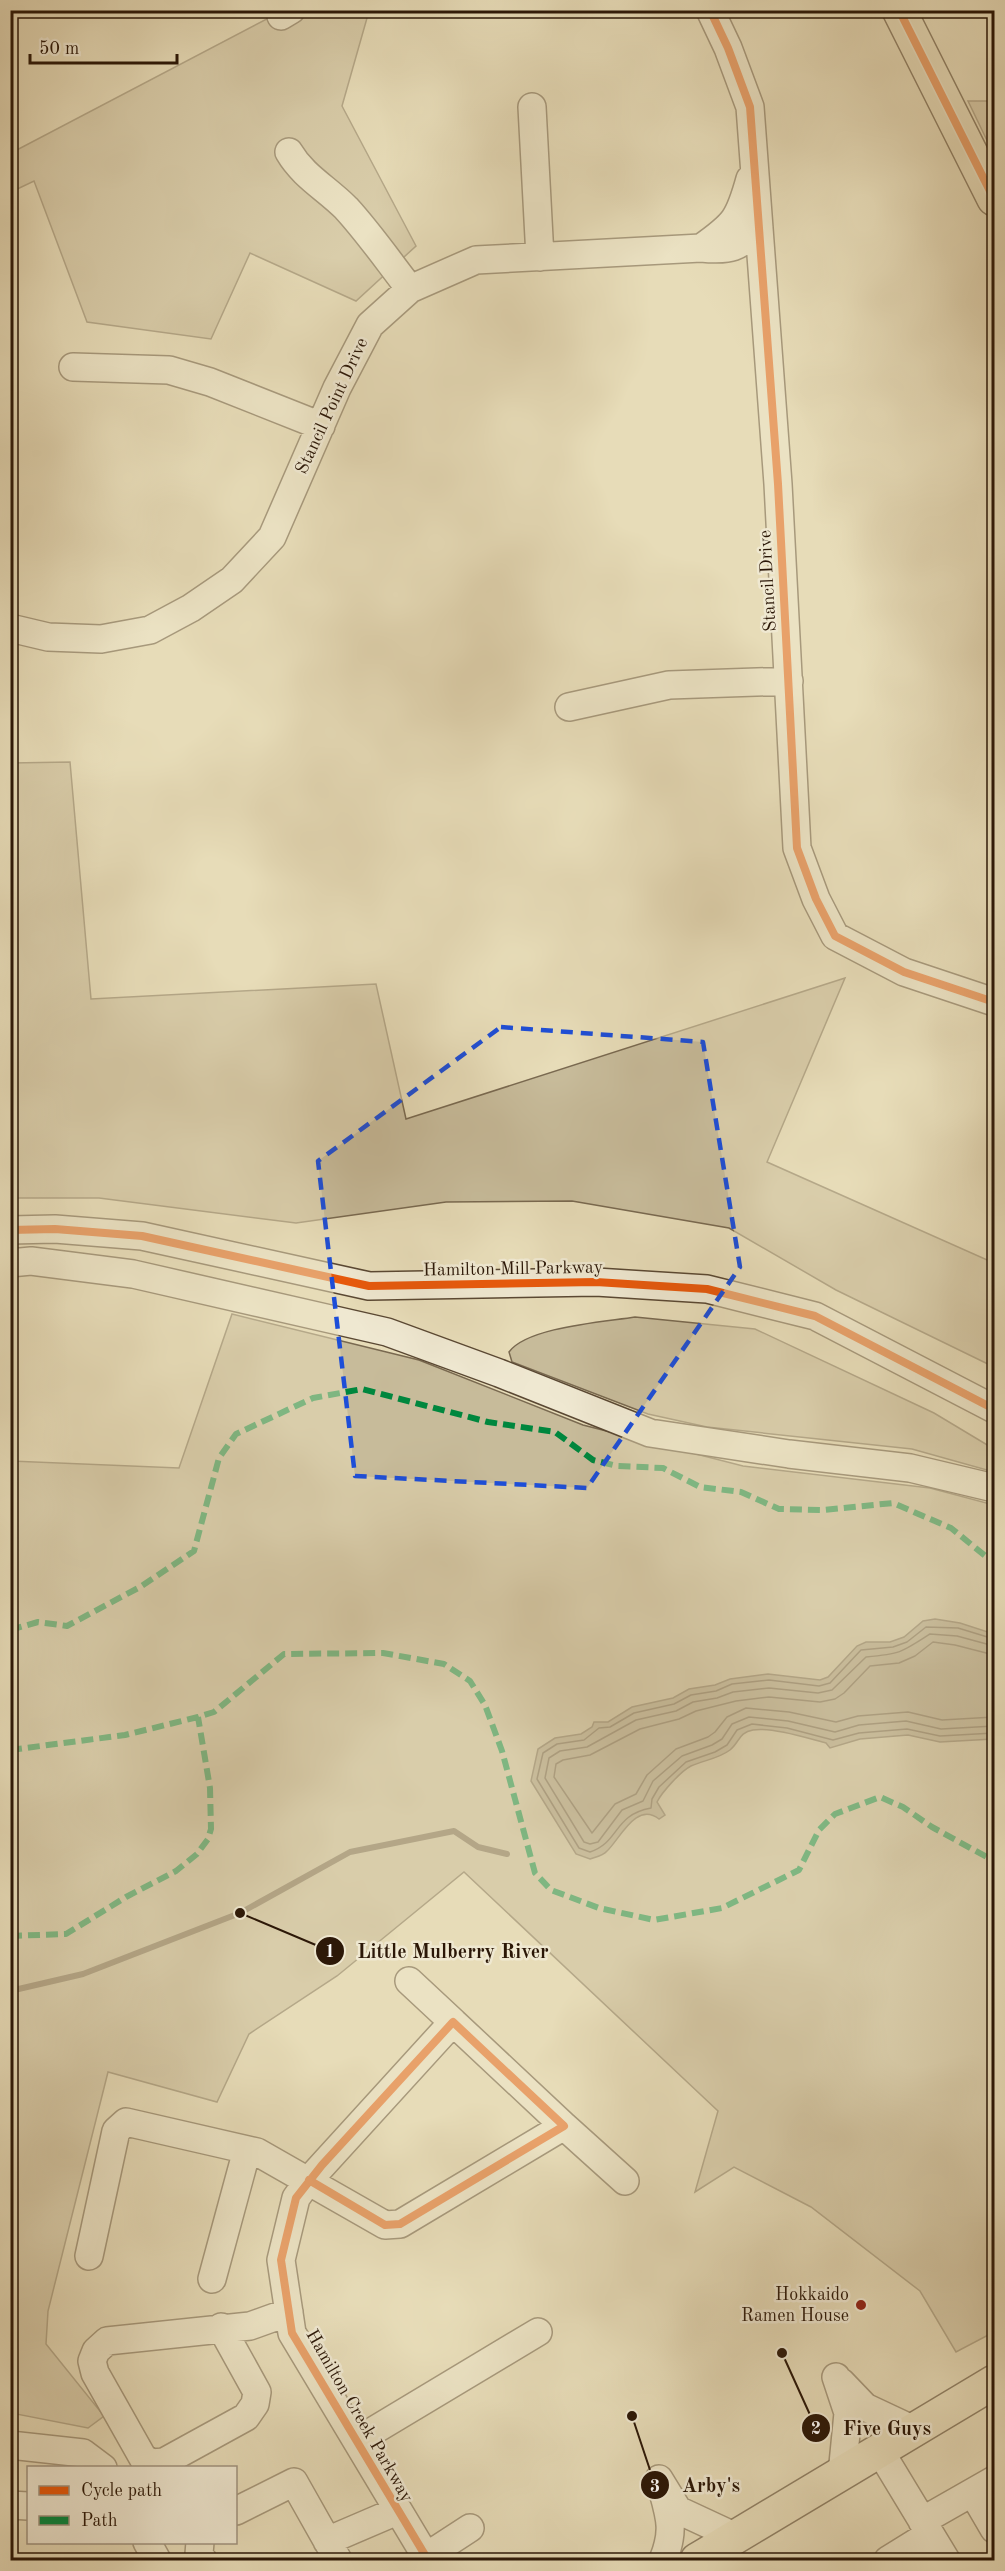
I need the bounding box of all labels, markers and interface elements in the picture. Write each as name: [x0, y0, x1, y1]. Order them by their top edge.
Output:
scale bar: [30, 27, 177, 65]
text: 50 m: [39, 40, 79, 58]
street label: Stancil Point Drive: [293, 335, 371, 477]
street label: Stancil Drive: [756, 530, 780, 632]
street label: Hamilton Mill Parkway: [423, 1258, 604, 1280]
callout: Little Mulberry River: [315, 1932, 560, 1970]
text: 1: [325, 1943, 335, 1961]
text: Little Mulberry River: [357, 1943, 549, 1963]
place label: Hokkaido Ramen House: [741, 2286, 849, 2325]
marker: Hokkaido Ramen House: [854, 2298, 868, 2312]
street label: Hamilton Creek Parkway: [302, 2327, 416, 2506]
callout: Five Guys: [801, 2409, 944, 2447]
text: 2: [811, 2420, 821, 2438]
text: Five Guys: [843, 2420, 931, 2440]
legend: [27, 2466, 237, 2544]
callout: Arby's: [640, 2466, 752, 2504]
text: Arby's: [682, 2477, 740, 2497]
text: 3: [650, 2478, 660, 2496]
text: Cycle path: [81, 2482, 162, 2500]
text: Path: [81, 2512, 118, 2530]

